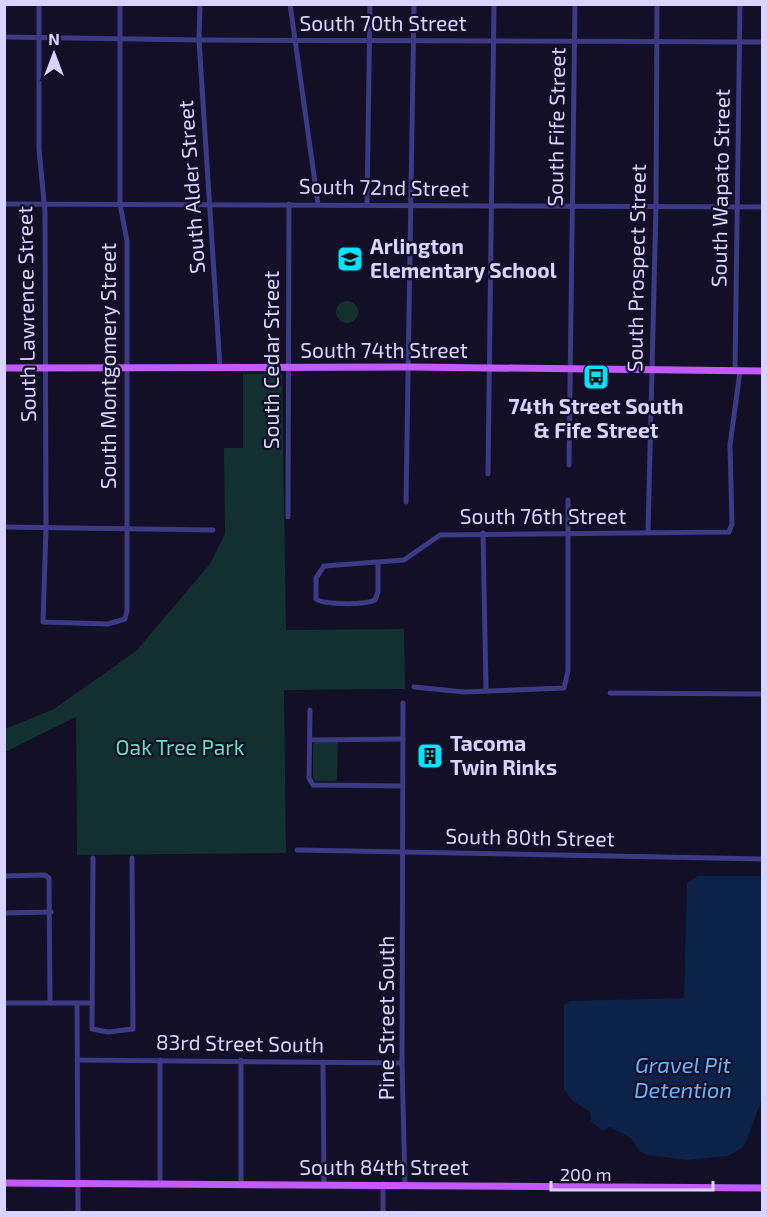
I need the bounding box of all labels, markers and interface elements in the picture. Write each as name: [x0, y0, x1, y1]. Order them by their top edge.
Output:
street label: South 70th Street: [299, 10, 467, 35]
north arrow: [24, 24, 84, 84]
text: N: [48, 29, 60, 48]
street label: South Fife Street: [542, 47, 569, 207]
street label: South Wapato Street: [705, 89, 734, 287]
street label: South Alder Street: [172, 100, 209, 275]
street label: South Prospect Street: [621, 164, 650, 372]
street label: South 72nd Street: [299, 173, 469, 200]
street label: South Lawrence Street: [11, 206, 40, 422]
place label: Arlington Elementary School: [370, 233, 557, 283]
street label: South Montgomery Street: [95, 243, 120, 489]
school or university icon: Arlington Elementary School: [335, 244, 365, 274]
street label: South Cedar Street: [258, 271, 283, 449]
street label: South 74th Street: [300, 337, 468, 362]
bus stop icon: 74th Street South & Fife Street: [581, 362, 611, 392]
place label: 74th Street South & Fife Street: [508, 393, 684, 442]
street label: South 76th Street: [460, 503, 626, 528]
place label: Tacoma Twin Rinks: [450, 730, 557, 779]
park label: Oak Tree Park: [116, 734, 245, 759]
building icon: Tacoma Twin Rinks: [415, 741, 445, 771]
street label: South 80th Street: [445, 823, 615, 850]
street label: Pine Street South: [373, 936, 398, 1100]
street label: 83rd Street South: [156, 1029, 324, 1056]
water label: Gravel Pit Detention: [634, 1051, 732, 1102]
street label: South 84th Street: [299, 1154, 469, 1179]
scale bar: [551, 1154, 713, 1192]
text: 200 m: [560, 1163, 612, 1185]

